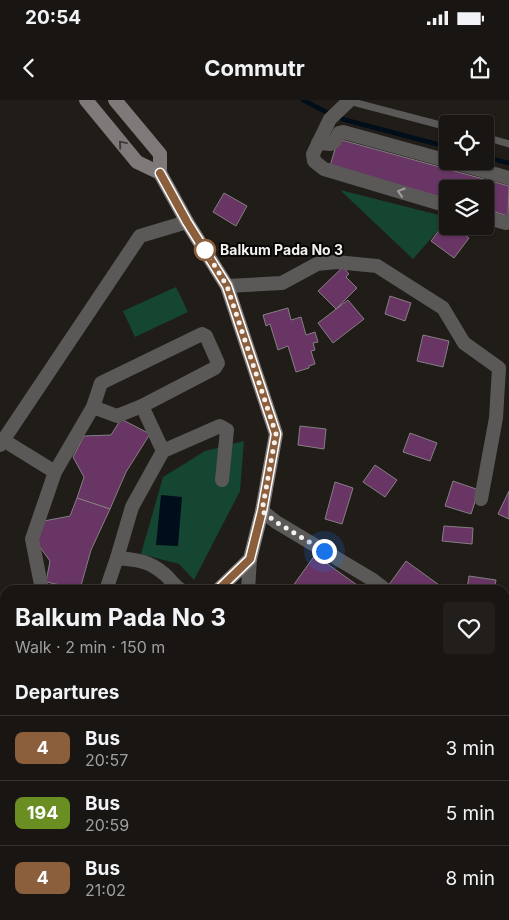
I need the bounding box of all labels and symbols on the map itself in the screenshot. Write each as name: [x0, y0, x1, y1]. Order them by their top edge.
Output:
one-way arrow: [119, 140, 128, 149]
one-way arrow: [397, 188, 405, 198]
marker: Balkum Pada No 3: [194, 239, 216, 261]
place label: Balkum Pada No 3: [220, 241, 343, 258]
your location: [312, 539, 337, 564]

